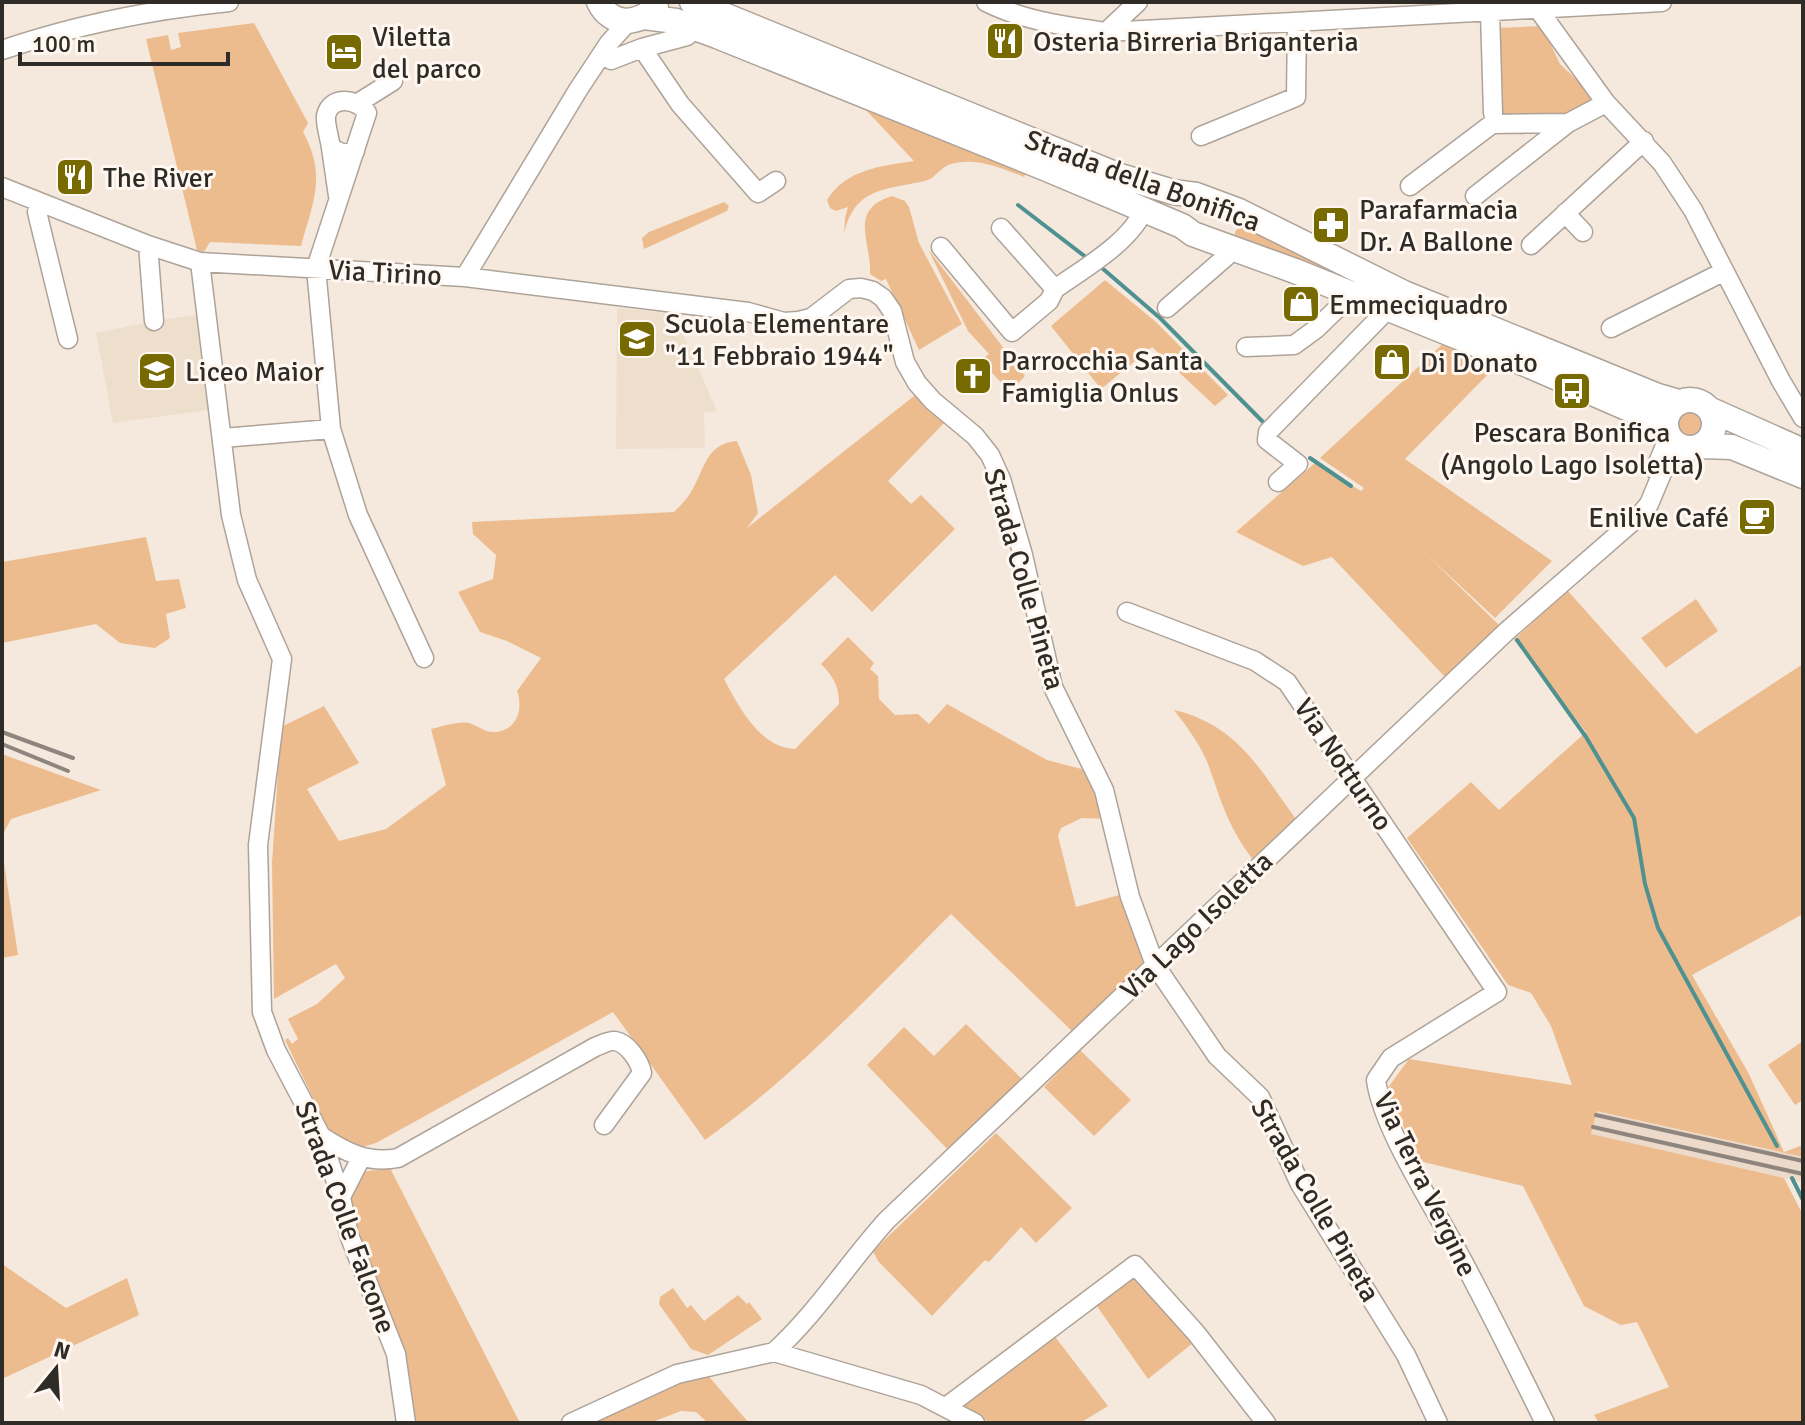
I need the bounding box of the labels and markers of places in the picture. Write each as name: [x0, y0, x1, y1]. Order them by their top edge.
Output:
place label: Viletta del parco: [372, 20, 482, 86]
restaurant icon: Osteria Birreria Briganteria: [984, 20, 1026, 62]
place label: Osteria Birreria Briganteria: [1033, 25, 1359, 59]
hotel icon: Viletta del parco: [323, 31, 365, 73]
restaurant icon: The River: [54, 156, 96, 198]
place label: The River: [103, 161, 214, 195]
place label: Parafarmacia Dr. A Ballone: [1359, 193, 1518, 259]
pharmacy icon: Parafarmacia Dr. A Ballone: [1310, 204, 1352, 246]
shop icon: Emmeciquadro: [1280, 283, 1322, 325]
place label: Emmeciquadro: [1329, 288, 1508, 322]
place label: Scuola Elementare "11 Febbraio 1944": [665, 307, 893, 373]
school or university icon: Scuola Elementare "11 Febbraio 1944": [616, 318, 658, 360]
shop icon: Di Donato: [1371, 341, 1413, 383]
place label: Parrocchia Santa Famiglia Onlus: [1001, 344, 1204, 410]
place label: Di Donato: [1420, 346, 1538, 380]
school or university icon: Liceo Maior: [136, 350, 178, 392]
place label: Liceo Maior: [185, 355, 324, 389]
church icon: Parrocchia Santa Famiglia Onlus: [952, 355, 994, 397]
bus stop icon: Pescara Bonifica (Angolo Lago Isoletta): [1551, 370, 1593, 412]
place label: Pescara Bonifica (Angolo Lago Isoletta): [1440, 416, 1704, 482]
cafe icon: Enilive Café: [1736, 496, 1778, 538]
place label: Enilive Café: [1588, 501, 1729, 535]

